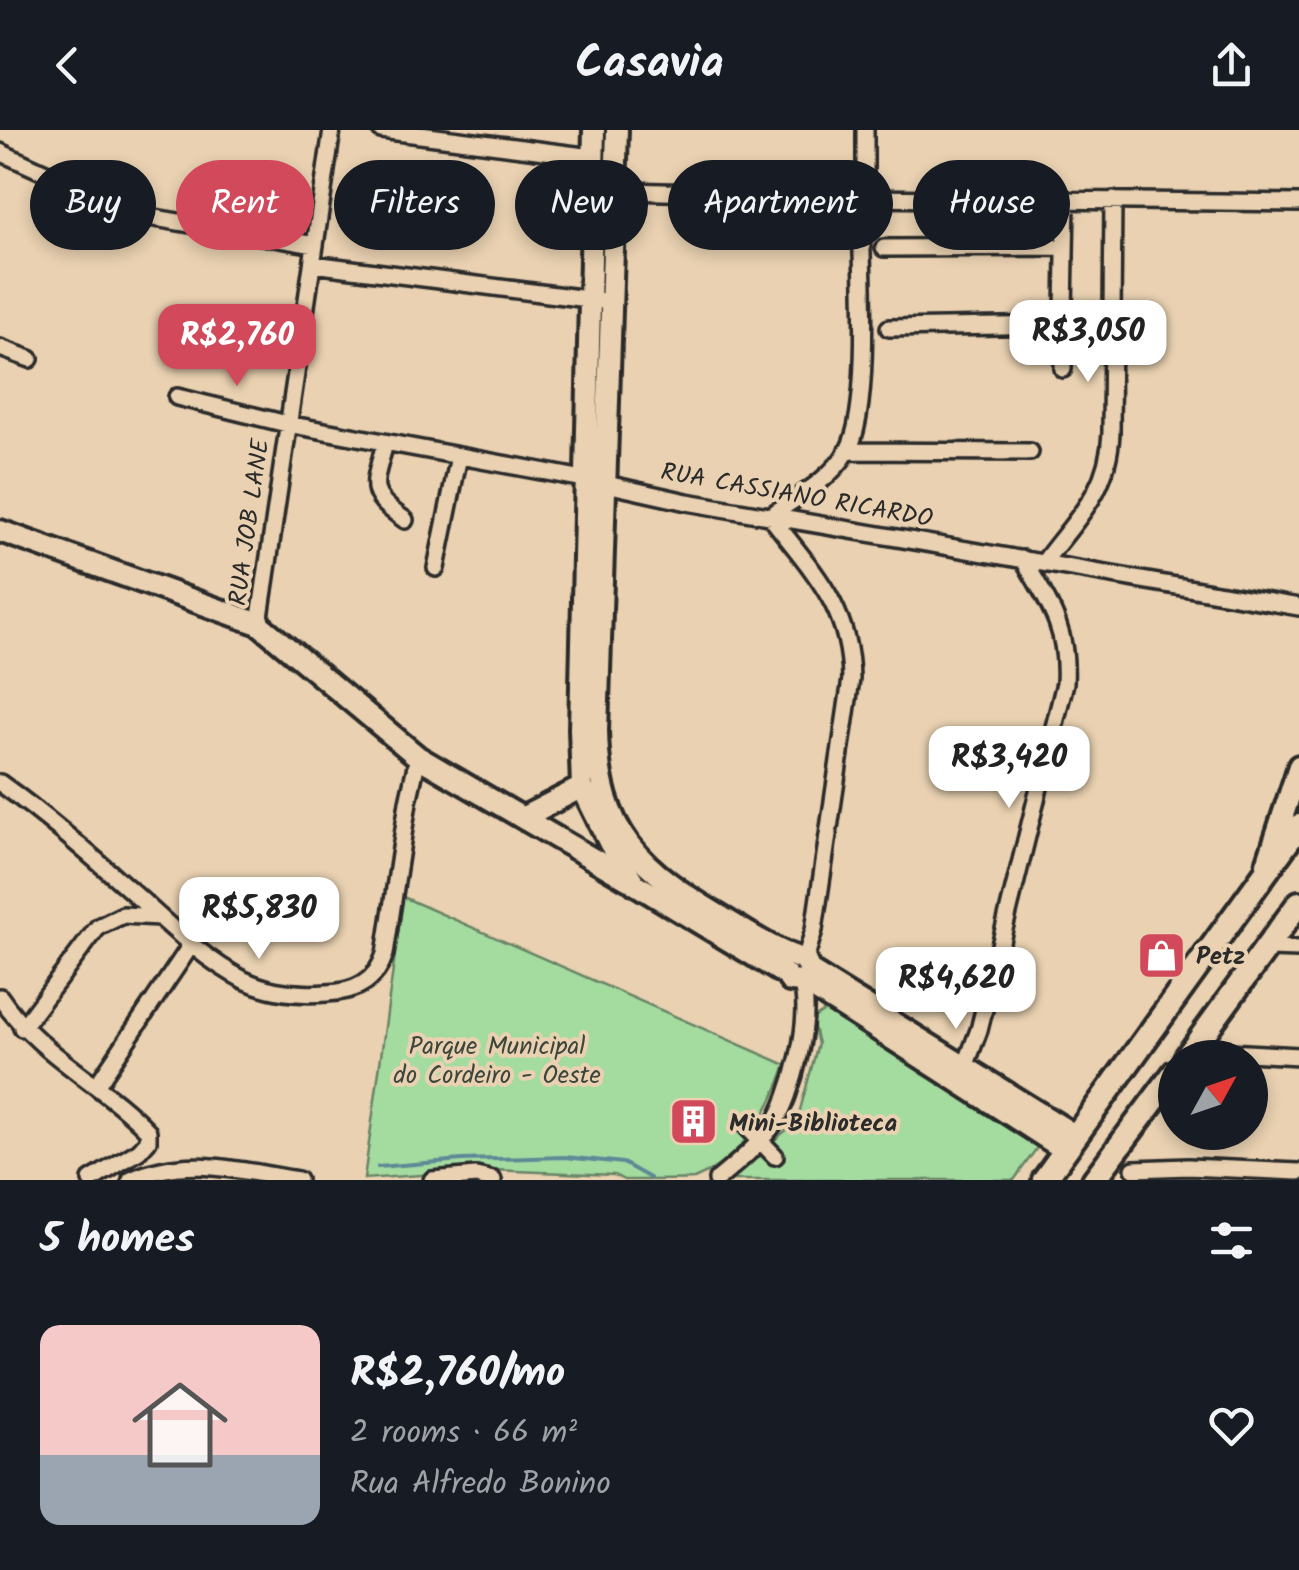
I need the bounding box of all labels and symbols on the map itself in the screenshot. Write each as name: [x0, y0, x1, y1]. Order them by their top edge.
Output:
pin: R$3,050: [996, 300, 1180, 385]
pin: R$2,760: [145, 304, 329, 389]
street label: RUA JOB LANE: [218, 435, 282, 608]
street label: RUA CASSIANO RICARDO: [658, 452, 936, 540]
pin: R$3,420: [917, 726, 1101, 811]
pin: R$5,830: [167, 877, 351, 962]
shop icon: Petz: [1135, 929, 1187, 981]
place label: Petz: [1196, 937, 1245, 977]
pin: R$4,620: [864, 947, 1048, 1032]
park label: Parque Municipal do Cordeiro - Oeste: [393, 1027, 601, 1096]
north arrow: [1158, 1040, 1268, 1150]
building icon: Mini-Biblioteca: [668, 1096, 720, 1148]
place label: Mini-Biblioteca: [729, 1104, 897, 1144]

